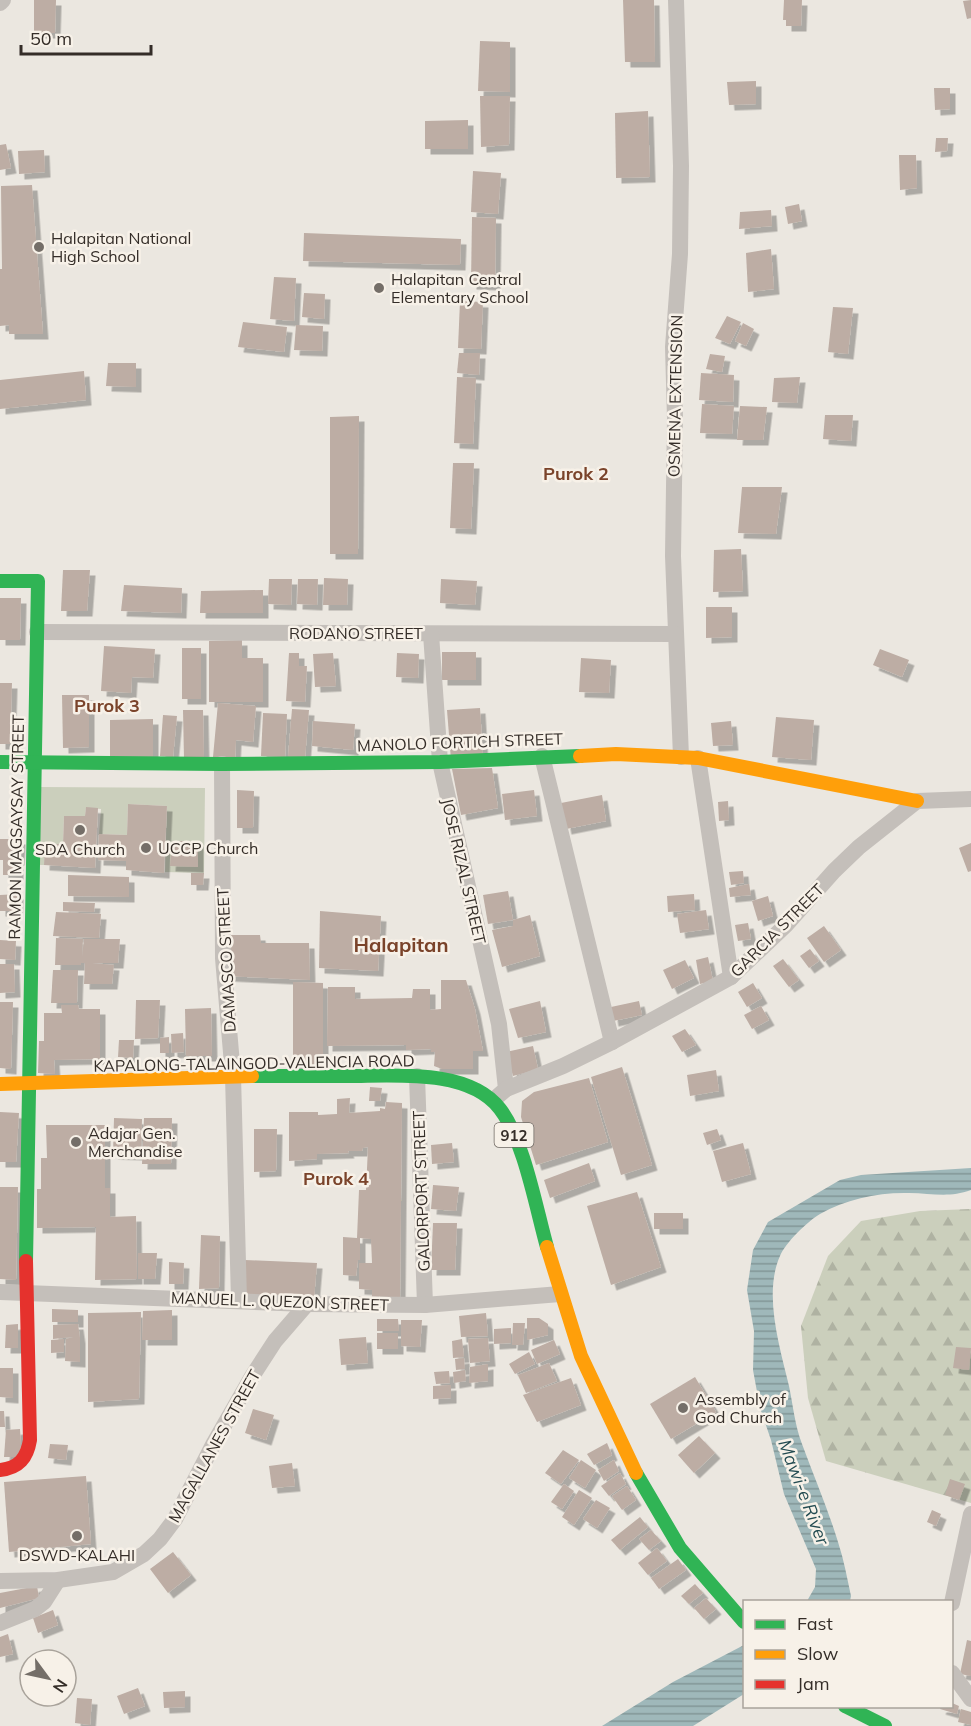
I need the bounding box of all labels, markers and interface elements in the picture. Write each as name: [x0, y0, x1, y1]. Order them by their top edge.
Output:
scale bar: [21, 18, 152, 56]
text: 50 m: [30, 27, 72, 50]
place label: Halapitan National High School: [51, 228, 191, 266]
marker: Halapitan National High School: [32, 240, 46, 254]
place label: Halapitan Central Elementary School: [391, 269, 529, 307]
marker: Halapitan Central Elementary School: [372, 281, 386, 295]
street label: OSMENA EXTENSION: [664, 315, 686, 477]
district label: Purok 2: [543, 462, 609, 485]
street label: RODANO STREET: [289, 623, 423, 643]
district label: Purok 3: [74, 694, 140, 717]
street label: RAMON MAGSAYSAY STREET: [4, 714, 28, 940]
street label: MANOLO FORTICH STREET: [357, 728, 564, 756]
street label: JOSE RIZAL STREET: [437, 796, 491, 946]
marker: SDA Church: [73, 823, 87, 837]
place label: UCCP Church: [158, 838, 258, 858]
place label: SDA Church: [35, 839, 125, 859]
marker: UCCP Church: [139, 841, 153, 855]
street label: GARCIA STREET: [726, 879, 828, 981]
street label: DAMASCO STREET: [212, 887, 240, 1033]
district label: Halapitan: [353, 932, 449, 957]
street label: KAPALONG-TALAINGOD-VALENCIA ROAD: [93, 1050, 415, 1076]
street label: GALORPORT STREET: [408, 1110, 434, 1272]
place label: Adajar Gen. Merchandise: [88, 1123, 182, 1161]
road number: 912: [494, 1123, 534, 1147]
marker: Adajar Gen. Merchandise: [69, 1135, 83, 1149]
district label: Purok 4: [303, 1167, 369, 1190]
street label: MANUEL L. QUEZON STREET: [171, 1287, 390, 1315]
street label: MAGALLANES STREET: [164, 1366, 265, 1526]
place label: Assembly of God Church: [695, 1389, 786, 1427]
marker: Assembly of God Church: [676, 1401, 690, 1415]
water label: Mawi-e River: [773, 1436, 835, 1549]
marker: DSWD-KALAHI: [70, 1529, 84, 1543]
place label: DSWD-KALAHI: [19, 1545, 135, 1565]
legend: [743, 1600, 953, 1708]
text: Fast: [797, 1612, 833, 1635]
text: Slow: [797, 1642, 839, 1665]
north arrow: [18, 1648, 78, 1708]
text: Jam: [797, 1672, 830, 1695]
text: N: [49, 1676, 72, 1697]

